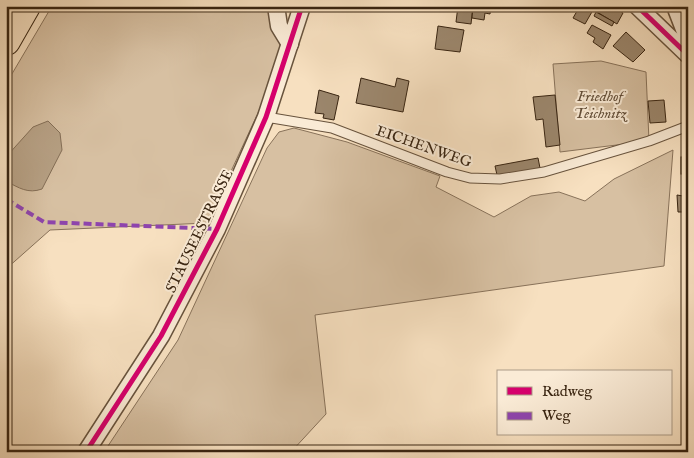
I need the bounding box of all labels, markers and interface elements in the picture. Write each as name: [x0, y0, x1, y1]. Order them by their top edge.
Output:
park label: Friedhof Teichnitz: [574, 87, 628, 123]
street label: EICHENWEG: [373, 121, 474, 172]
street label: STAUSEESTRASSE: [161, 167, 238, 296]
legend: [497, 370, 672, 436]
text: Radweg: [542, 382, 593, 401]
text: Weg: [542, 406, 571, 425]

